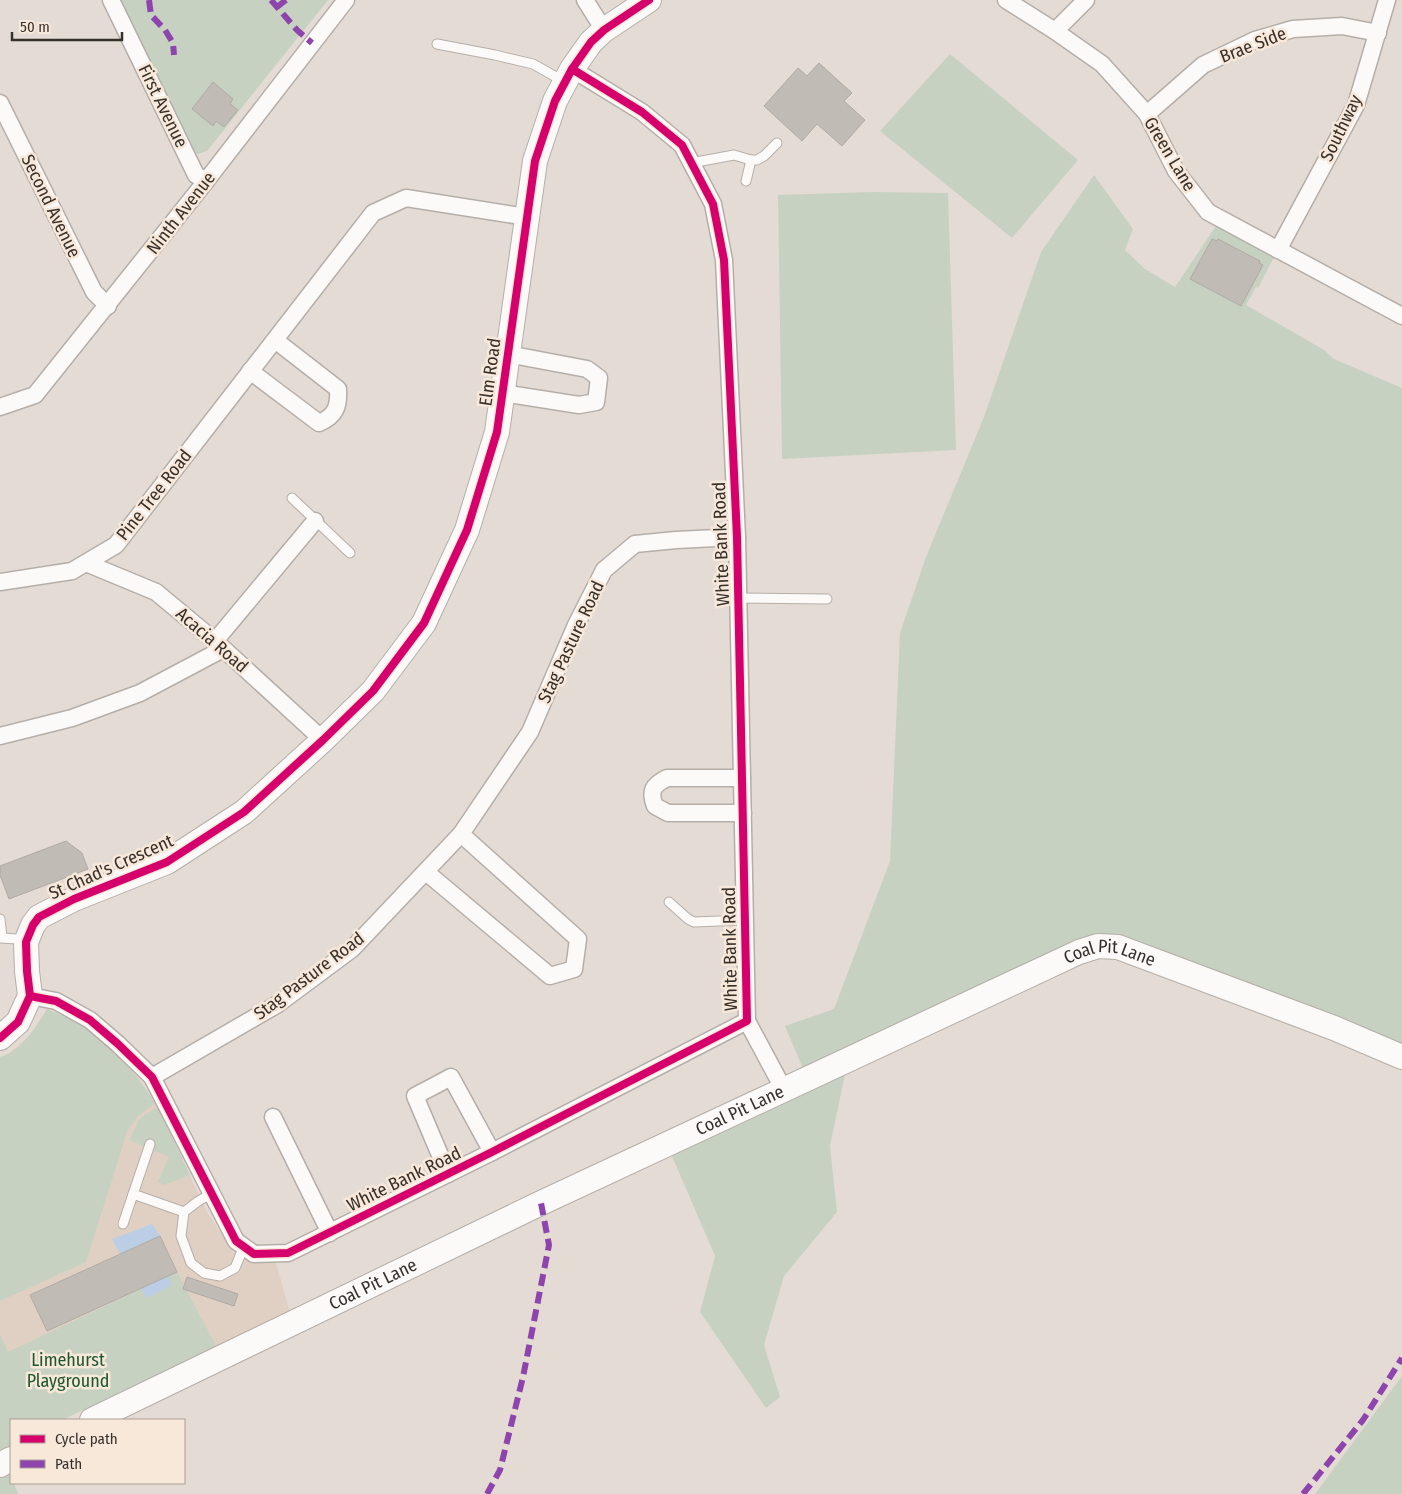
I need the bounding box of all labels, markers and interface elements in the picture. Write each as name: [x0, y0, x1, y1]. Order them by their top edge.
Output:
scale bar: [12, 10, 122, 42]
text: 50 m: [20, 18, 50, 36]
street label: Brae Side: [1217, 22, 1289, 68]
street label: First Avenue: [133, 61, 193, 151]
street label: Southway: [1315, 91, 1367, 165]
street label: Green Lane: [1139, 113, 1201, 195]
street label: Second Avenue: [17, 151, 86, 261]
street label: Ninth Avenue: [142, 167, 220, 259]
street label: Elm Road: [474, 337, 506, 407]
street label: Pine Tree Road: [112, 445, 196, 545]
street label: White Bank Road: [708, 481, 734, 607]
street label: Stag Pasture Road: [533, 577, 609, 707]
street label: Acacia Road: [171, 603, 253, 677]
street label: St Chad's Crescent: [45, 830, 177, 904]
street label: White Bank Road: [718, 887, 742, 1011]
street label: Stag Pasture Road: [250, 927, 368, 1025]
street label: Coal Pit Lane: [1060, 935, 1159, 971]
street label: Coal Pit Lane: [692, 1080, 787, 1140]
street label: White Bank Road: [343, 1142, 465, 1216]
street label: Coal Pit Lane: [325, 1254, 421, 1315]
park label: Limehurst Playground: [27, 1349, 109, 1392]
legend: [10, 1419, 185, 1484]
text: Cycle path: [55, 1430, 118, 1448]
text: Path: [55, 1455, 82, 1473]

